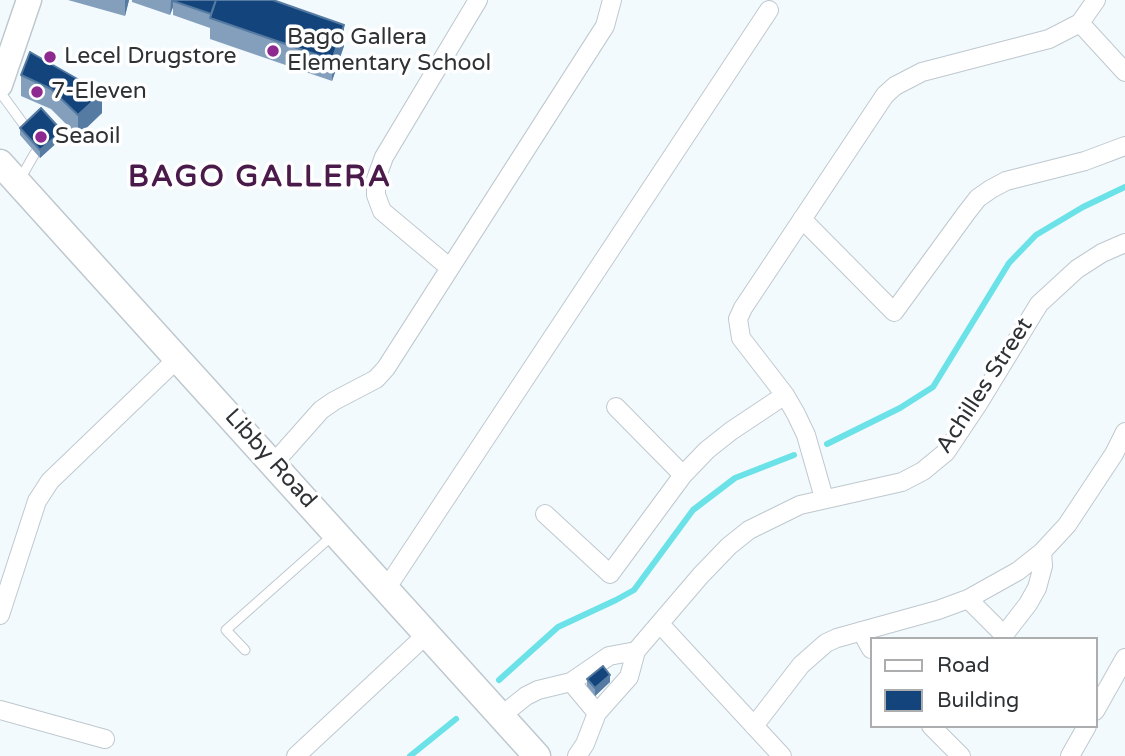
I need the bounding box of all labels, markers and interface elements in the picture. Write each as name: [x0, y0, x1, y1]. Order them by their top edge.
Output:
place label: Bago Gallera Elementary School: [287, 24, 491, 78]
place label: Lecel Drugstore: [64, 43, 237, 71]
marker: Bago Gallera Elementary School: [265, 43, 281, 59]
marker: Lecel Drugstore: [42, 49, 58, 65]
place label: 7-Eleven: [51, 78, 147, 106]
marker: 7-Eleven: [29, 84, 45, 100]
place label: Seaoil: [55, 123, 121, 151]
marker: Seaoil: [33, 129, 49, 145]
district label: BAGO GALLERA: [129, 160, 391, 196]
street label: Achilles Street: [931, 313, 1039, 459]
street label: Libby Road: [218, 404, 322, 514]
legend: [870, 637, 1097, 728]
text: Road: [937, 653, 990, 678]
text: Building: [937, 688, 1019, 713]

